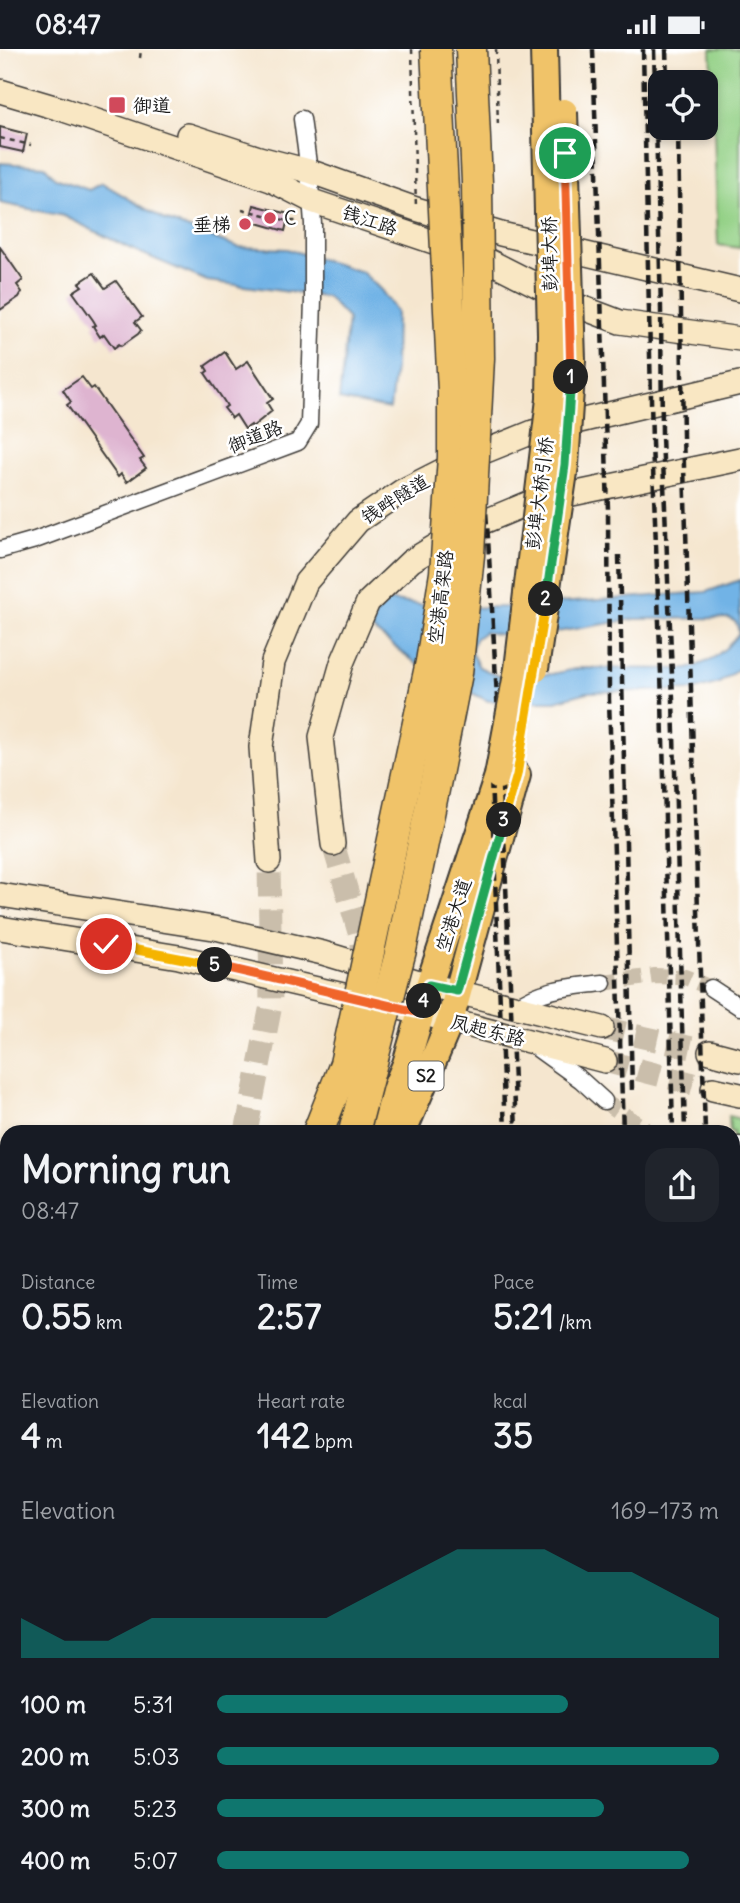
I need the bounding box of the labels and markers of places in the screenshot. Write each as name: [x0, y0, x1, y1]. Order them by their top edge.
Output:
place label: 御道: [133, 93, 171, 117]
marker: 御道: [107, 95, 127, 115]
pin: [535, 123, 595, 183]
place label: C: [284, 206, 297, 230]
marker: C: [262, 210, 278, 226]
place label: 垂梯: [193, 212, 231, 236]
marker: 垂梯: [237, 216, 253, 232]
pin: 1: [554, 359, 588, 395]
pin: 2: [528, 581, 564, 617]
pin: 3: [486, 803, 522, 837]
pin: [76, 914, 136, 974]
pin: 5: [198, 947, 232, 983]
pin: 4: [406, 983, 442, 1019]

